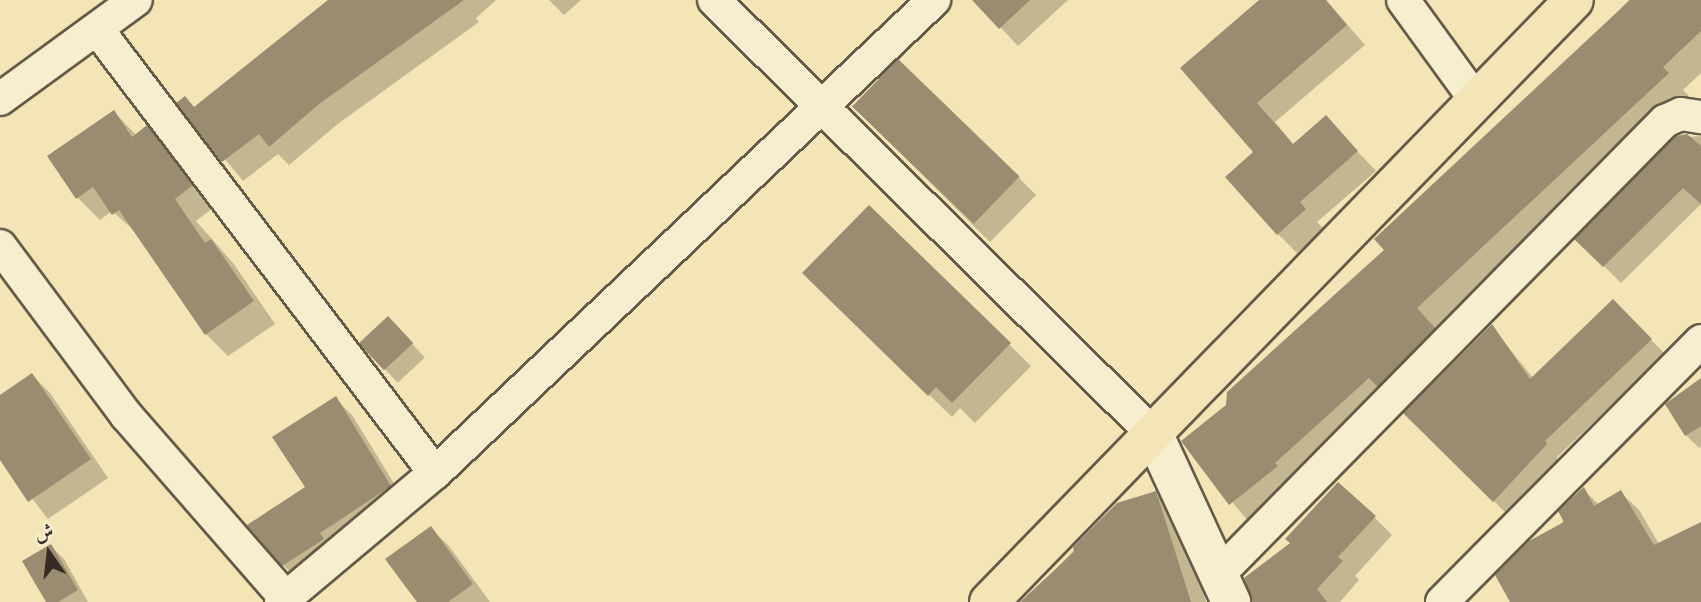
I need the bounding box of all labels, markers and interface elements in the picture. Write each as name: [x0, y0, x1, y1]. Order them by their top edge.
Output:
north arrow: [14, 518, 84, 588]
text: ش: [32, 518, 56, 548]

